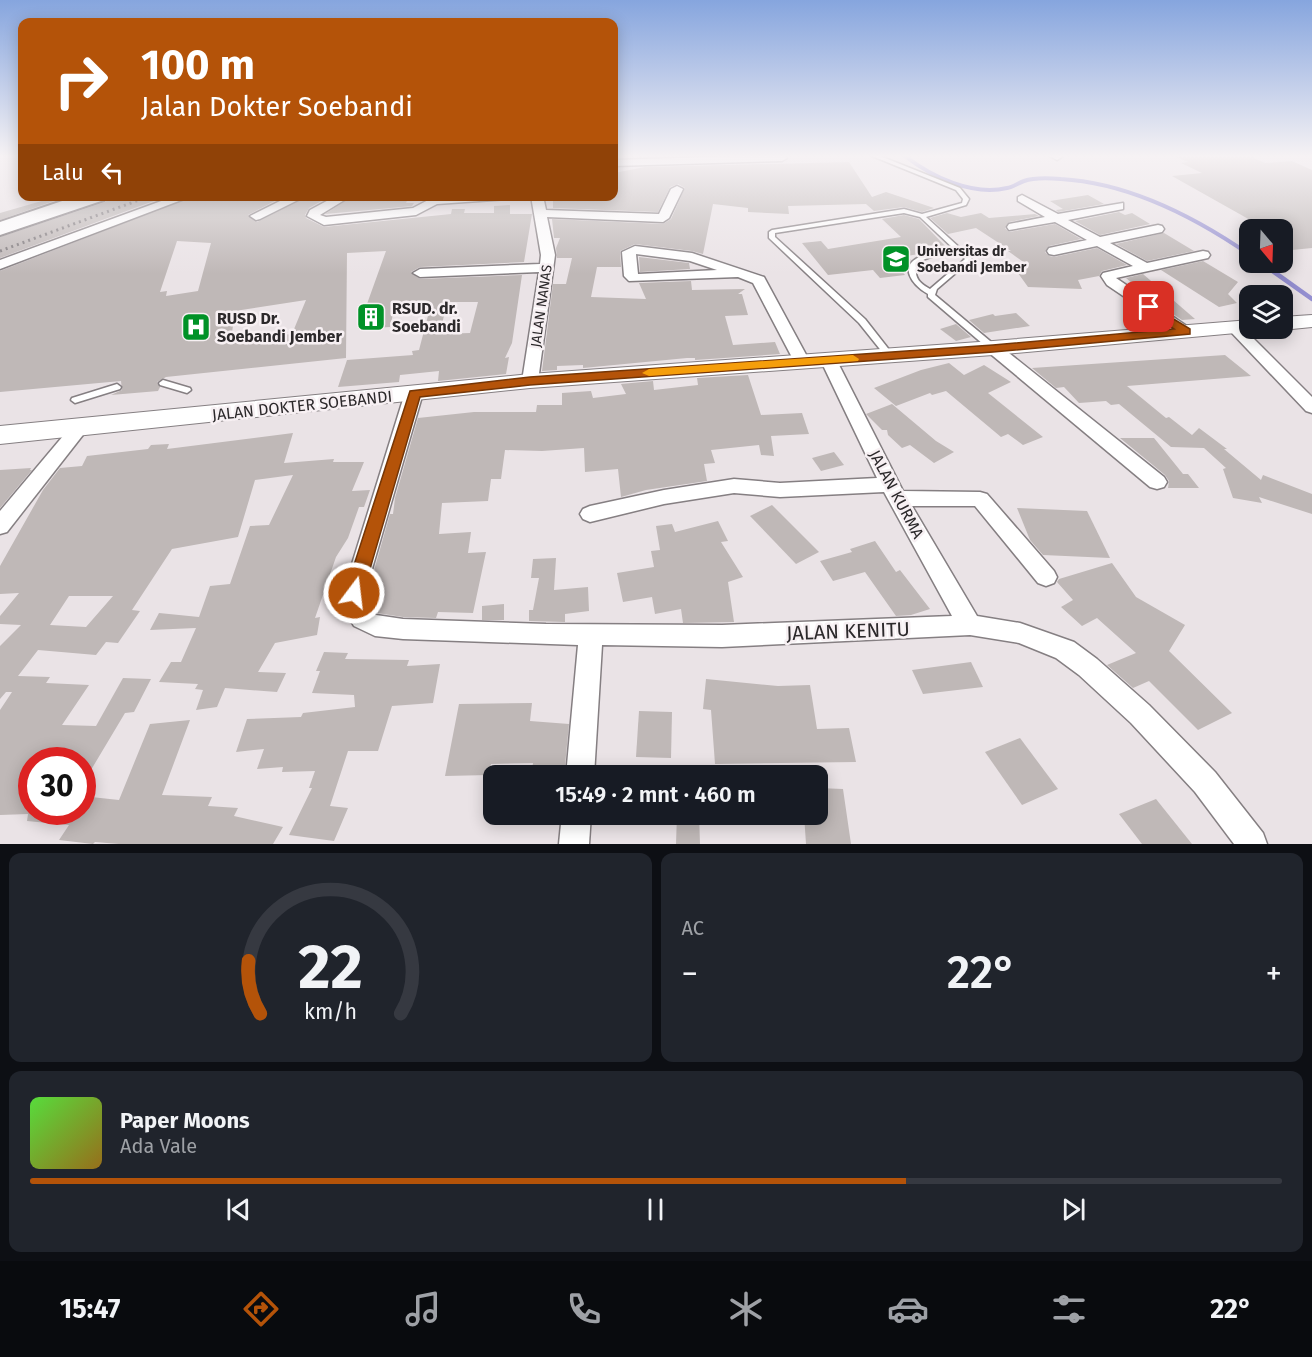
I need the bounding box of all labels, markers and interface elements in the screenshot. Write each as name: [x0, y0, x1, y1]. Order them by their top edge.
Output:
text: 100 m: [141, 40, 255, 90]
icon: right: [42, 42, 120, 120]
text: Jalan Dokter Soebandi: [141, 91, 413, 123]
icon: left: [96, 156, 129, 189]
text: Lalu: [42, 159, 84, 186]
north arrow: [1239, 219, 1293, 273]
map controls: [1239, 219, 1293, 339]
school or university icon: Universitas dr Soebandi Jember: [880, 243, 912, 275]
place label: Universitas dr Soebandi Jember: [917, 243, 1027, 276]
street label: JALAN NANAS: [527, 263, 556, 349]
pin: [1123, 281, 1174, 332]
button: layers: [1239, 285, 1293, 339]
icon: arrive: [1132, 290, 1165, 323]
place label: RSUD. dr. Soebandi: [392, 299, 461, 336]
building icon: RSUD. dr. Soebandi: [355, 301, 387, 333]
place label: RUSD Dr. Soebandi Jember: [217, 309, 342, 346]
hospital icon: RUSD Dr. Soebandi Jember: [180, 311, 212, 343]
street label: JALAN DOKTER SOEBANDI: [211, 387, 393, 424]
street label: JALAN KURMA: [865, 447, 928, 542]
position arrow: [322, 561, 386, 625]
street label: JALAN KENITU: [786, 617, 910, 645]
speed limit sign: 30: [18, 747, 96, 825]
text: 15:49 · 2 mnt · 460 m: [555, 781, 756, 808]
text: AC: [682, 916, 704, 940]
text: 22: [298, 930, 363, 1005]
text: 22°: [947, 946, 1017, 1000]
text: −: [682, 954, 698, 994]
text: +: [1266, 954, 1282, 994]
text: km/h: [304, 1000, 357, 1026]
text: Paper Moons: [120, 1107, 250, 1134]
text: Ada Vale: [120, 1134, 197, 1158]
icon: previous: [222, 1193, 255, 1226]
icon: pause: [639, 1193, 672, 1226]
icon: next: [1057, 1193, 1090, 1226]
icon: directions: [240, 1288, 282, 1330]
icon: music: [402, 1288, 444, 1330]
icon: phone: [563, 1288, 605, 1330]
icon: climate: [725, 1288, 767, 1330]
icon: car: [887, 1288, 929, 1330]
icon: filters: [1048, 1288, 1090, 1330]
text: 15:47: [60, 1293, 120, 1325]
text: 22°: [1210, 1293, 1252, 1325]

